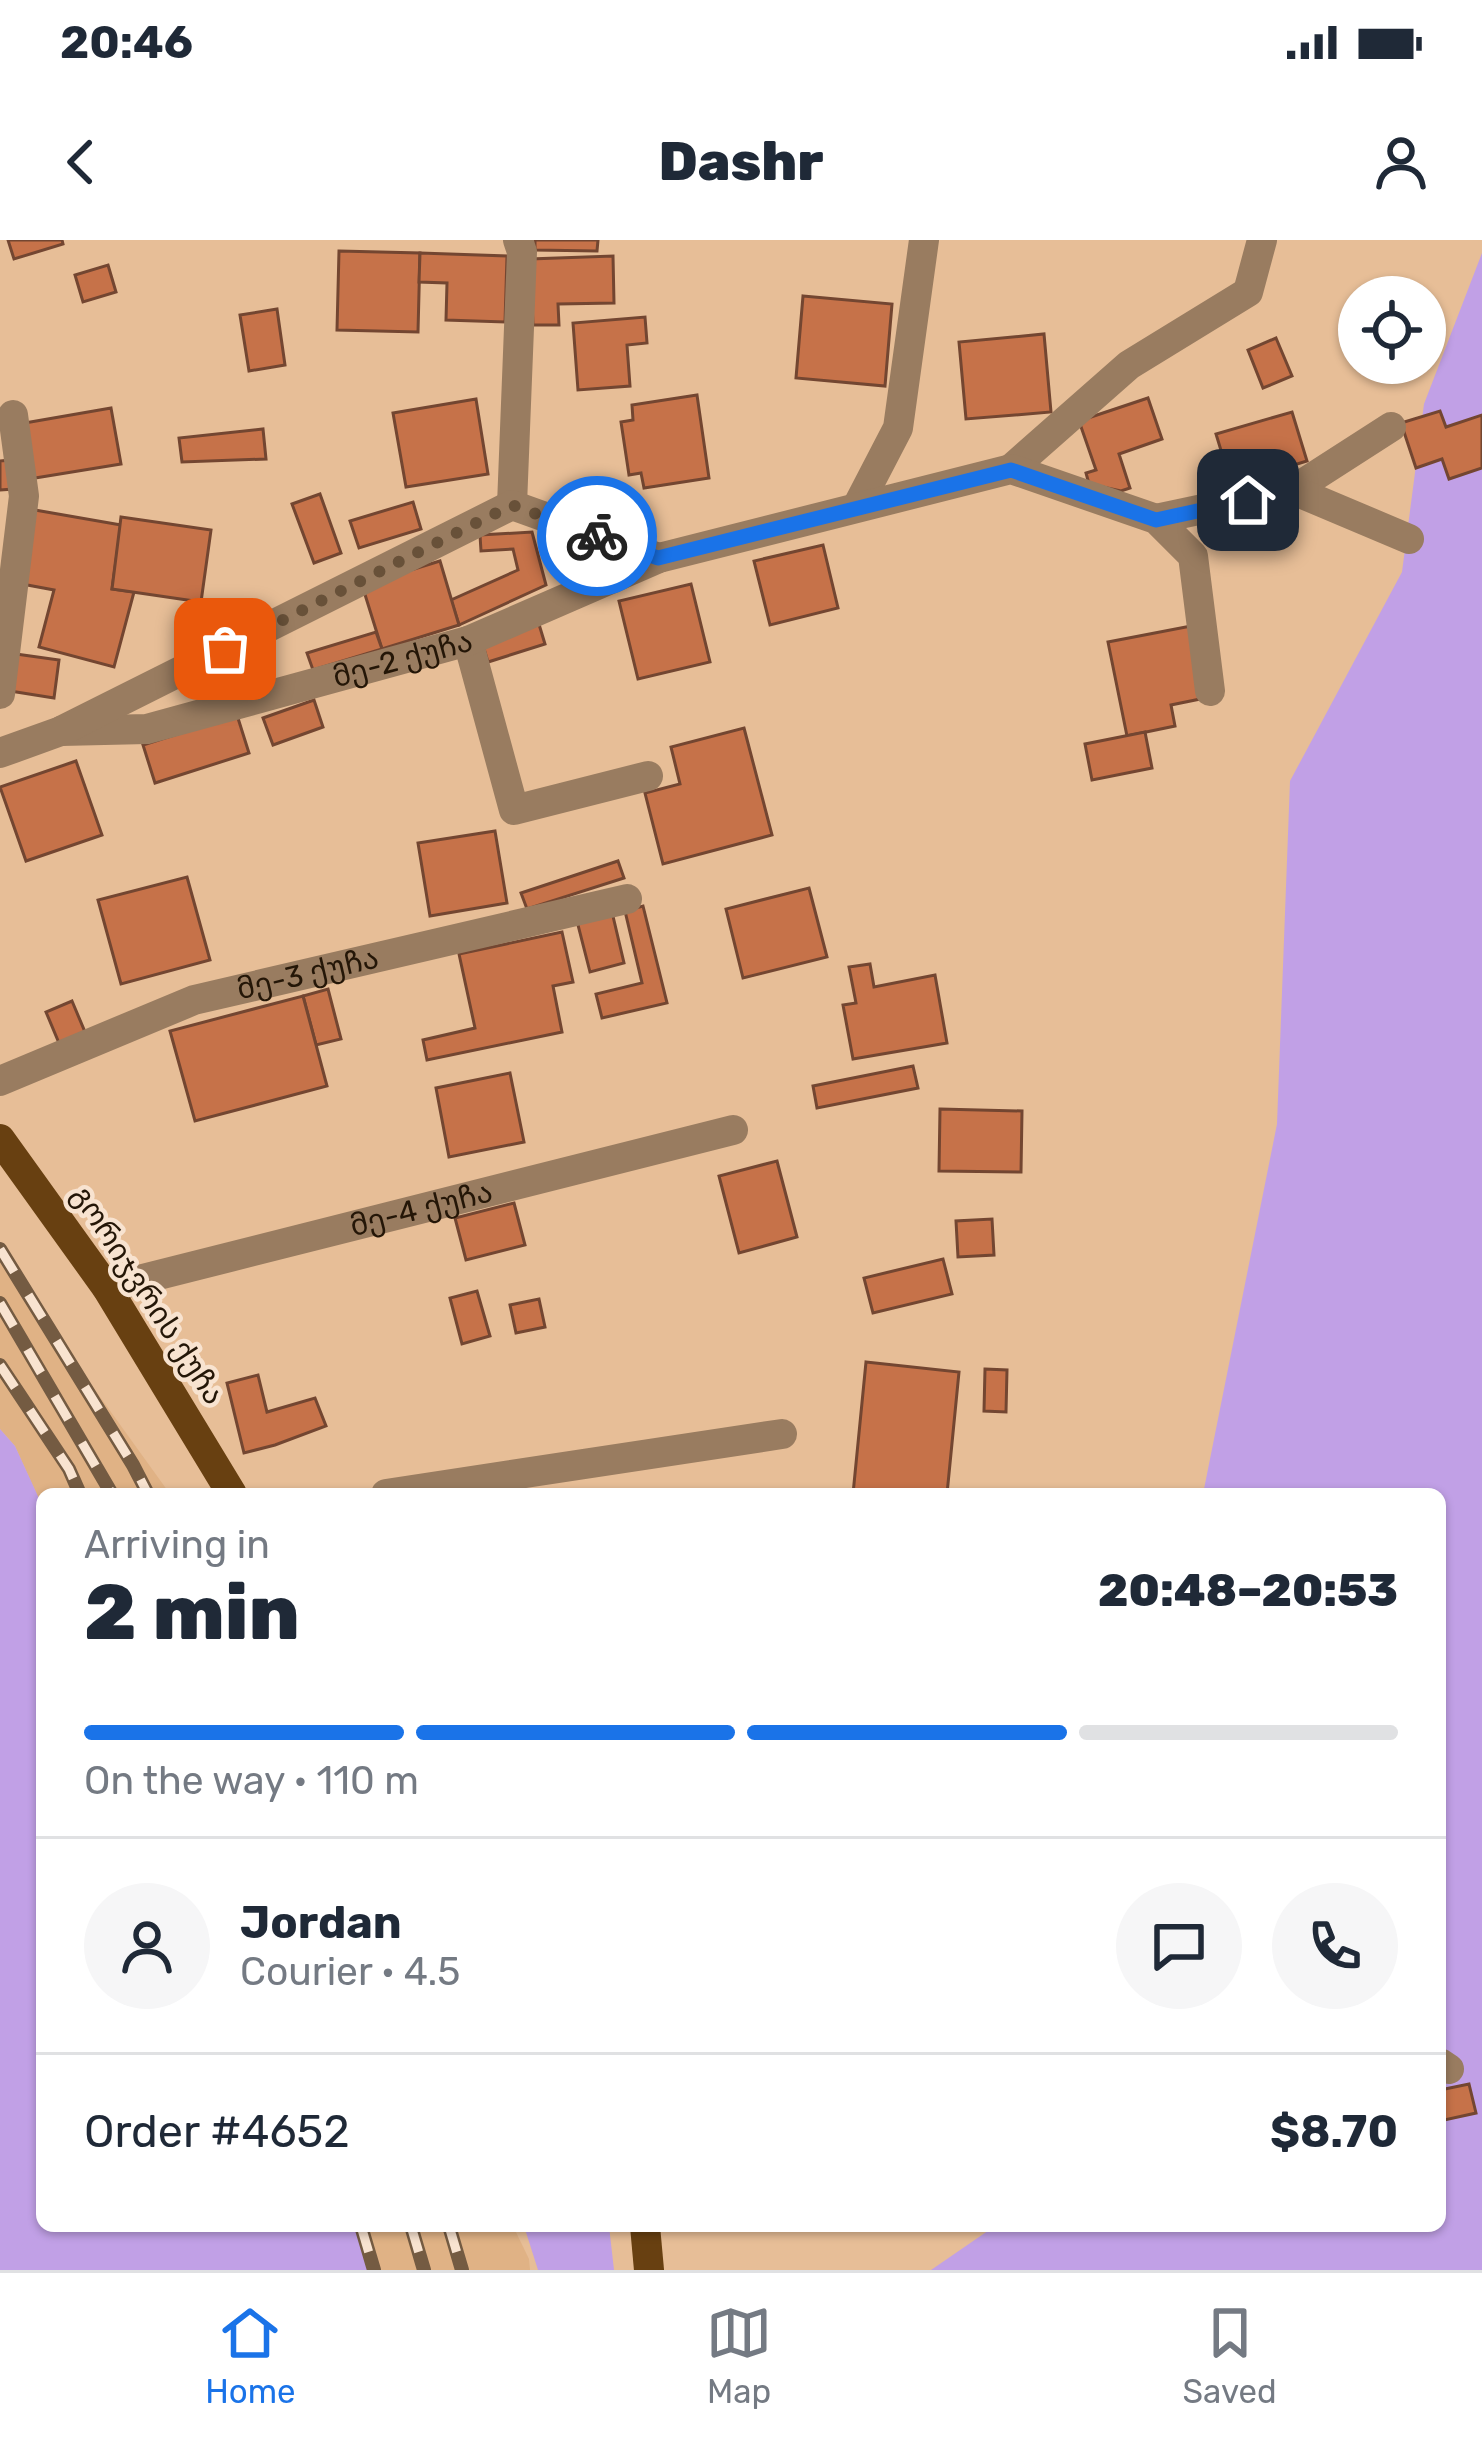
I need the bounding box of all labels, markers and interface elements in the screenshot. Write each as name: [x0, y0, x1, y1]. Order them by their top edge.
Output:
text: 20:46: [60, 16, 193, 69]
icon: back: [48, 129, 114, 195]
icon: person: [1368, 129, 1434, 195]
text: Dashr: [658, 130, 824, 194]
map controls: [1338, 276, 1446, 384]
button: locate: [1338, 276, 1446, 384]
pin: [1197, 449, 1299, 551]
icon: home: [1215, 467, 1281, 533]
courier: [537, 476, 657, 596]
icon: bike: [564, 503, 630, 569]
pin: [174, 598, 276, 700]
icon: bag: [192, 616, 258, 682]
street label: მე-2 ქუჩა: [329, 623, 477, 695]
street label: მე-3 ქუჩა: [233, 940, 382, 1007]
street label: მე-4 ქუჩა: [346, 1173, 496, 1244]
street label: გორიჯვრის ქუჩა: [64, 1179, 232, 1411]
text: Arriving in: [84, 1522, 270, 1568]
text: 20:48–20:53: [1098, 1564, 1398, 1617]
text: 2 min: [84, 1566, 300, 1659]
text: On the way · 110 m: [84, 1758, 419, 1804]
button: person: [84, 1883, 210, 2009]
button: chat: [1116, 1883, 1242, 2009]
button: phone: [1272, 1883, 1398, 2009]
text: Jordan: [240, 1896, 402, 1949]
text: Courier · 4.5: [240, 1949, 460, 1995]
text: Order #4652: [84, 2105, 350, 2158]
text: $8.70: [1270, 2105, 1398, 2158]
tab: Home: [205, 2300, 296, 2411]
tab: Map: [706, 2300, 772, 2411]
tab: Saved: [1183, 2300, 1277, 2411]

